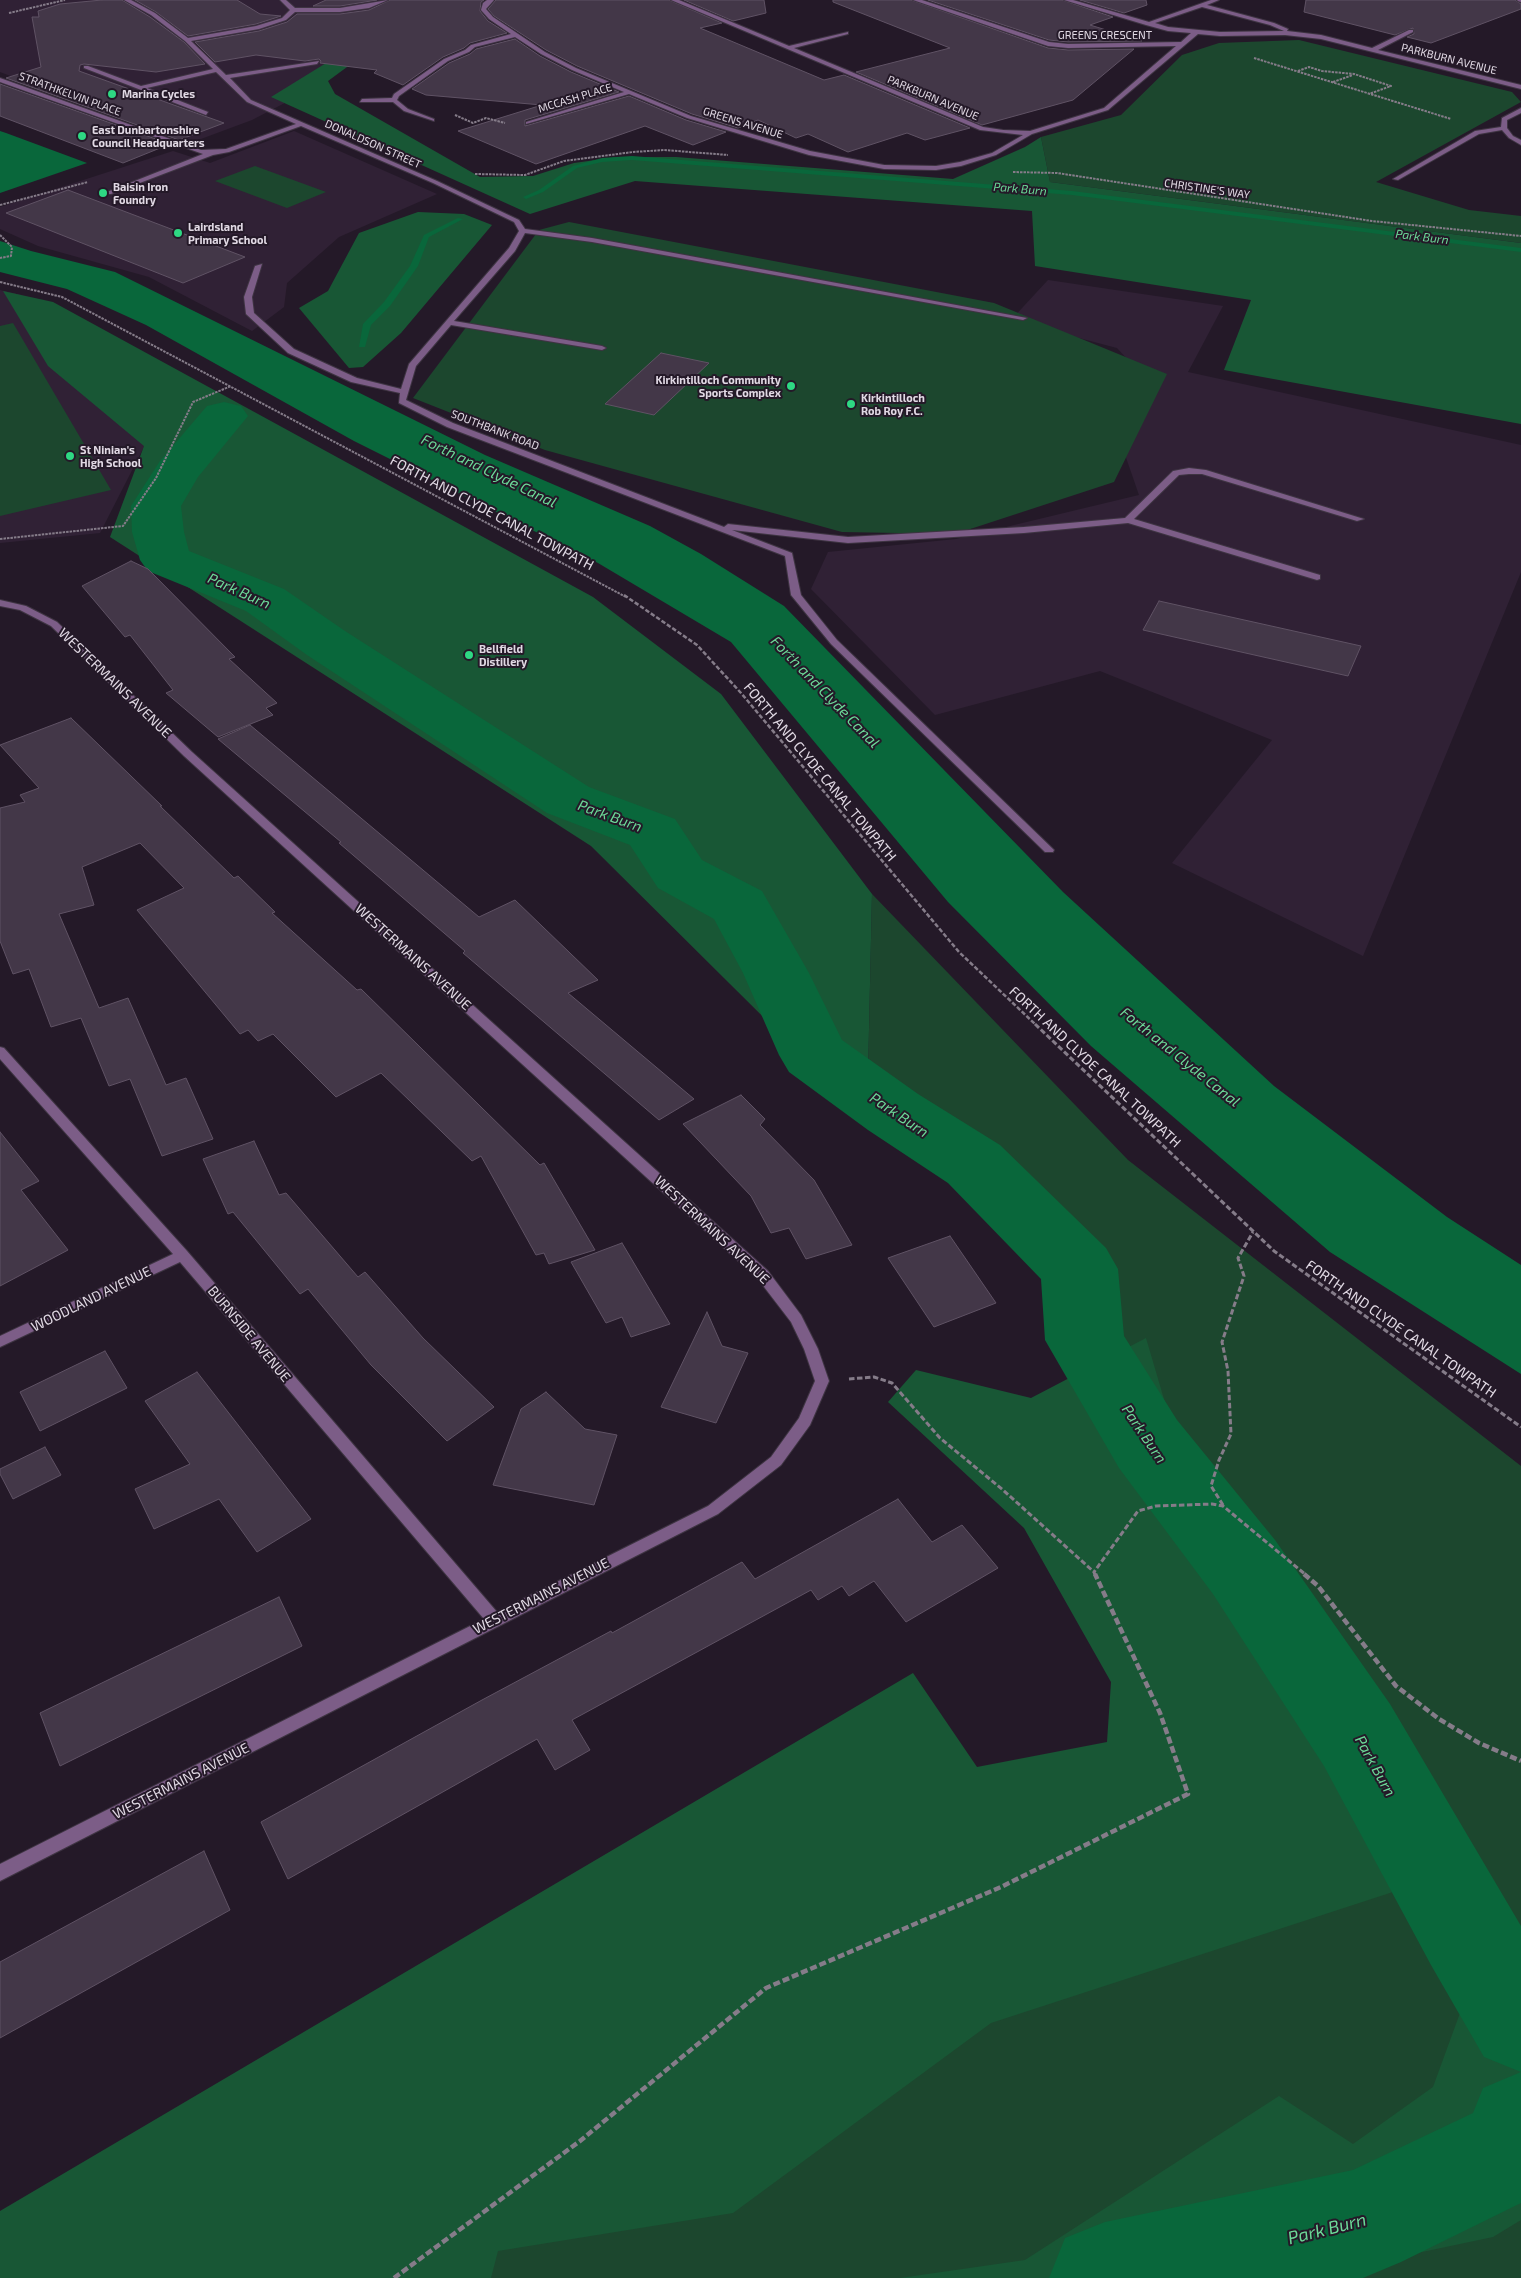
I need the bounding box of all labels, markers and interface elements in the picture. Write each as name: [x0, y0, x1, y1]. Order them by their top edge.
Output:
street label: GREENS CRESCENT: [1058, 28, 1152, 42]
street label: PARKBURN AVENUE: [1400, 41, 1498, 77]
street label: STRATHKELVIN PLACE: [17, 69, 123, 119]
street label: PARKBURN AVENUE: [885, 73, 981, 123]
street label: MCCASH PLACE: [537, 81, 613, 115]
place label: Marina Cycles: [122, 87, 195, 101]
marker: Marina Cycles: [106, 88, 118, 100]
street label: GREENS AVENUE: [701, 105, 785, 141]
street label: DONALDSON STREET: [323, 117, 423, 171]
place label: East Dunbartonshire Council Headquarters: [92, 123, 205, 149]
marker: East Dunbartonshire Council Headquarters: [76, 130, 88, 142]
street label: CHRISTINE'S WAY: [1163, 176, 1251, 202]
water label: Park Burn: [993, 179, 1047, 199]
place label: Baisin Iron Foundry: [113, 180, 168, 206]
marker: Baisin Iron Foundry: [97, 187, 109, 199]
place label: Lairdsland Primary School: [188, 220, 267, 246]
marker: Lairdsland Primary School: [172, 227, 184, 239]
water label: Park Burn: [1395, 227, 1449, 247]
place label: Kirkintilloch Community Sports Complex: [655, 373, 781, 399]
marker: Kirkintilloch Community Sports Complex: [785, 380, 797, 392]
place label: Kirkintilloch Rob Roy F.C.: [861, 391, 925, 417]
marker: Kirkintilloch Rob Roy F.C.: [845, 398, 857, 410]
street label: SOUTHBANK ROAD: [449, 407, 541, 453]
water label: Forth and Clyde Canal: [418, 430, 560, 512]
place label: St Ninian's High School: [80, 443, 141, 469]
marker: St Ninian's High School: [64, 450, 76, 462]
street label: FORTH AND CLYDE CANAL TOWPATH: [387, 452, 597, 574]
water label: Park Burn: [205, 569, 273, 613]
street label: WESTERMAINS AVENUE: [55, 625, 175, 741]
water label: Forth and Clyde Canal: [767, 632, 883, 752]
place label: Bellfield Distillery: [479, 642, 527, 668]
marker: Bellfield Distillery: [463, 649, 475, 661]
street label: FORTH AND CLYDE CANAL TOWPATH: [740, 679, 900, 865]
water label: Park Burn: [575, 796, 645, 836]
street label: WESTERMAINS AVENUE: [351, 900, 475, 1014]
street label: FORTH AND CLYDE CANAL TOWPATH: [1006, 983, 1184, 1151]
water label: Forth and Clyde Canal: [1117, 1003, 1243, 1111]
water label: Park Burn: [866, 1089, 932, 1141]
street label: WESTERMAINS AVENUE: [651, 1172, 773, 1288]
street label: FORTH AND CLYDE CANAL TOWPATH: [1303, 1257, 1499, 1401]
street label: WOODLAND AVENUE: [28, 1263, 154, 1335]
street label: BURNSIDE AVENUE: [204, 1283, 294, 1385]
water label: Park Burn: [1118, 1401, 1170, 1467]
street label: WESTERMAINS AVENUE: [470, 1554, 612, 1638]
water label: Park Burn: [1351, 1732, 1399, 1800]
street label: WESTERMAINS AVENUE: [110, 1739, 252, 1823]
water label: Park Burn: [1285, 2209, 1369, 2249]

